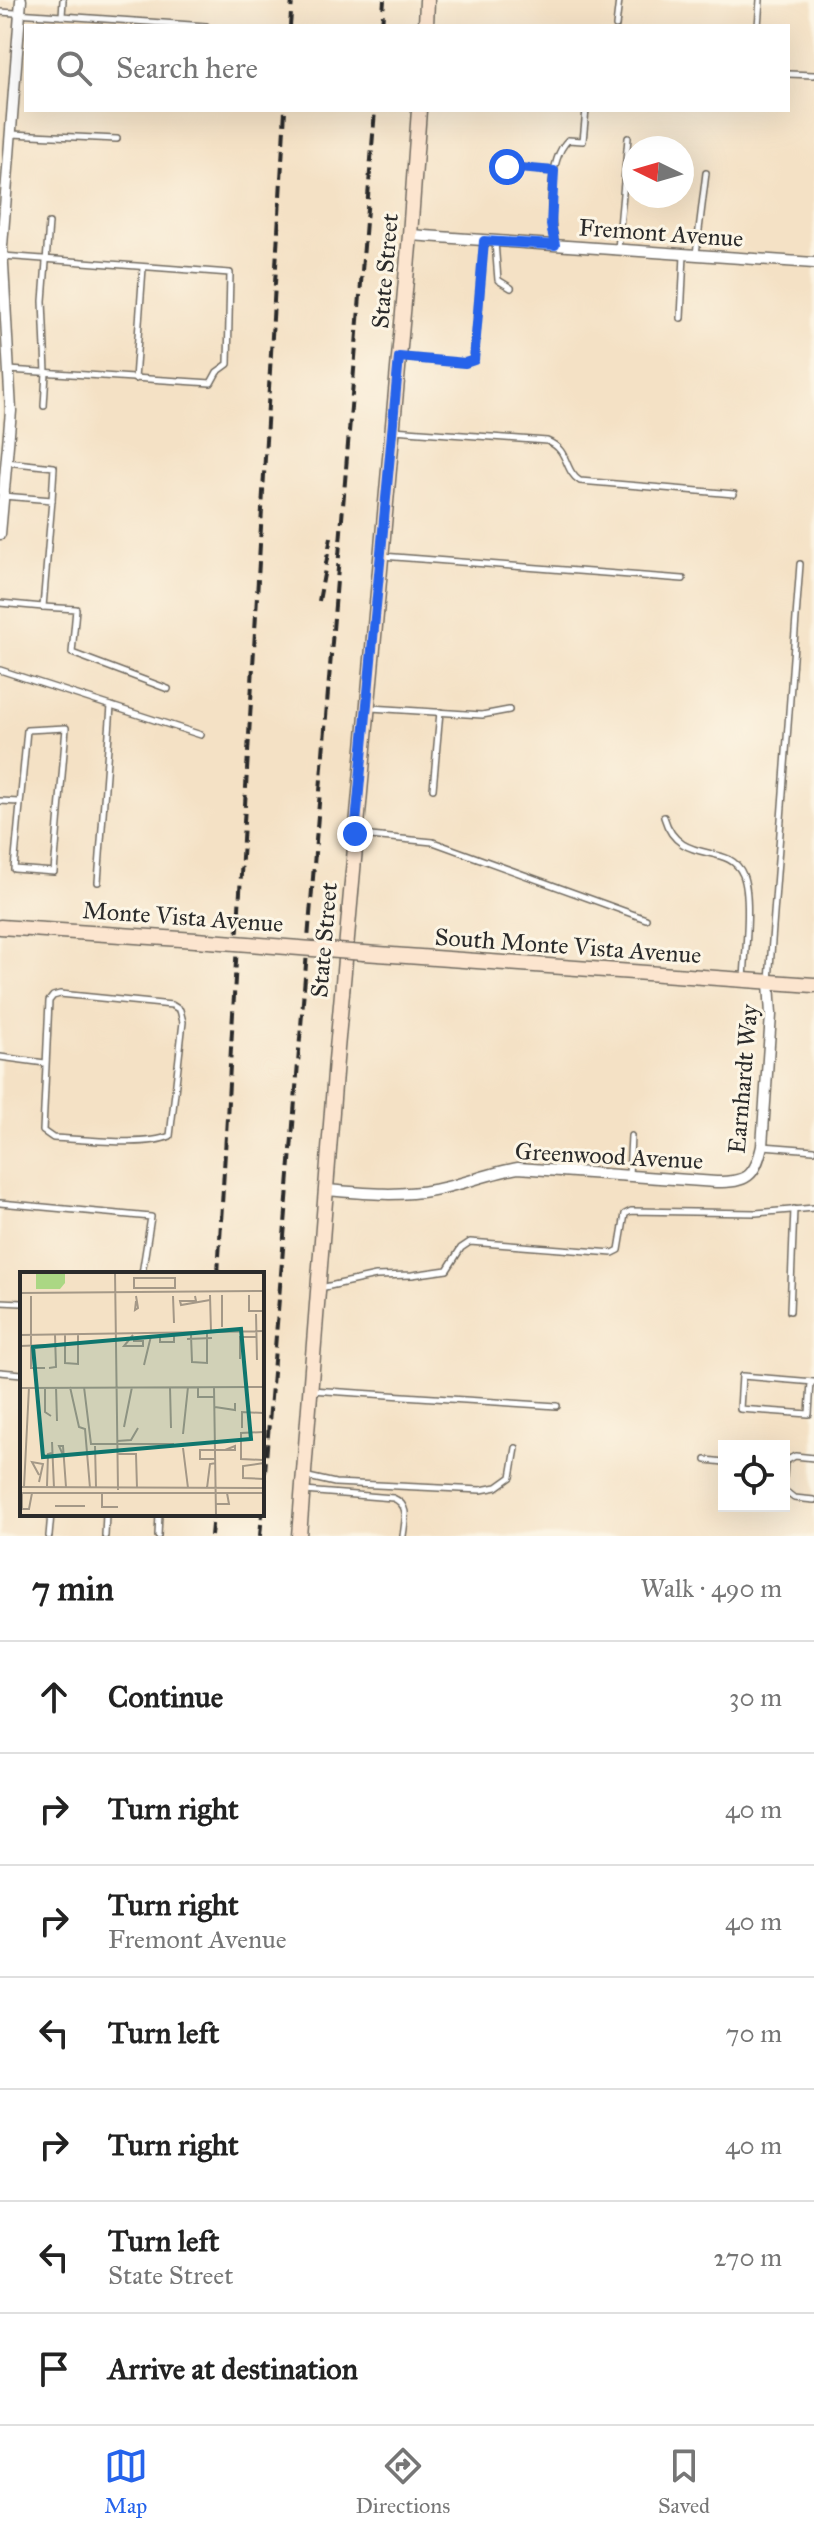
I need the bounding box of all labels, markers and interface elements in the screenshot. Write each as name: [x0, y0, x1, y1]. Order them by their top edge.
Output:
search box: [24, 24, 790, 112]
icon: search: [52, 46, 96, 90]
text: Search here: [116, 50, 258, 86]
north arrow: [622, 136, 694, 208]
route start: [489, 149, 525, 185]
street label: State Street: [365, 212, 405, 330]
street label: Fremont Avenue: [578, 212, 744, 254]
route end: [337, 816, 373, 852]
street label: State Street: [304, 881, 344, 999]
street label: Monte Vista Avenue: [82, 895, 284, 939]
street label: South Monte Vista Avenue: [434, 922, 702, 970]
street label: Earnhardt Way: [722, 1002, 765, 1155]
street label: Greenwood Avenue: [514, 1136, 704, 1176]
inset map: [20, 1272, 264, 1516]
map controls: [718, 1440, 790, 1512]
button: locate: [718, 1440, 790, 1512]
text: 7 min: [32, 1568, 114, 1609]
text: Walk · 490 m: [641, 1572, 782, 1604]
icon: ahead: [32, 1675, 76, 1719]
text: Continue: [108, 1679, 223, 1715]
text: 30 m: [729, 1681, 782, 1713]
icon: right: [32, 1787, 76, 1831]
text: Turn right: [108, 1791, 239, 1827]
text: 40 m: [725, 1793, 782, 1825]
text: Turn right: [108, 1887, 239, 1923]
icon: right: [32, 1899, 76, 1943]
text: 40 m: [725, 1905, 782, 1937]
text: Fremont Avenue: [108, 1923, 287, 1955]
icon: left: [32, 2011, 76, 2055]
text: Turn left: [108, 2015, 219, 2051]
text: 70 m: [726, 2017, 782, 2049]
icon: right: [32, 2123, 76, 2167]
text: Turn right: [108, 2127, 239, 2163]
text: 40 m: [725, 2129, 782, 2161]
text: Turn left: [108, 2223, 219, 2259]
icon: left: [32, 2235, 76, 2279]
text: 270 m: [713, 2241, 782, 2273]
text: State Street: [108, 2259, 233, 2291]
icon: arrive: [32, 2347, 76, 2391]
text: Arrive at destination: [108, 2351, 358, 2387]
tab: Map: [104, 2444, 148, 2519]
tab: Directions: [355, 2444, 450, 2519]
tab: Saved: [658, 2444, 710, 2519]

